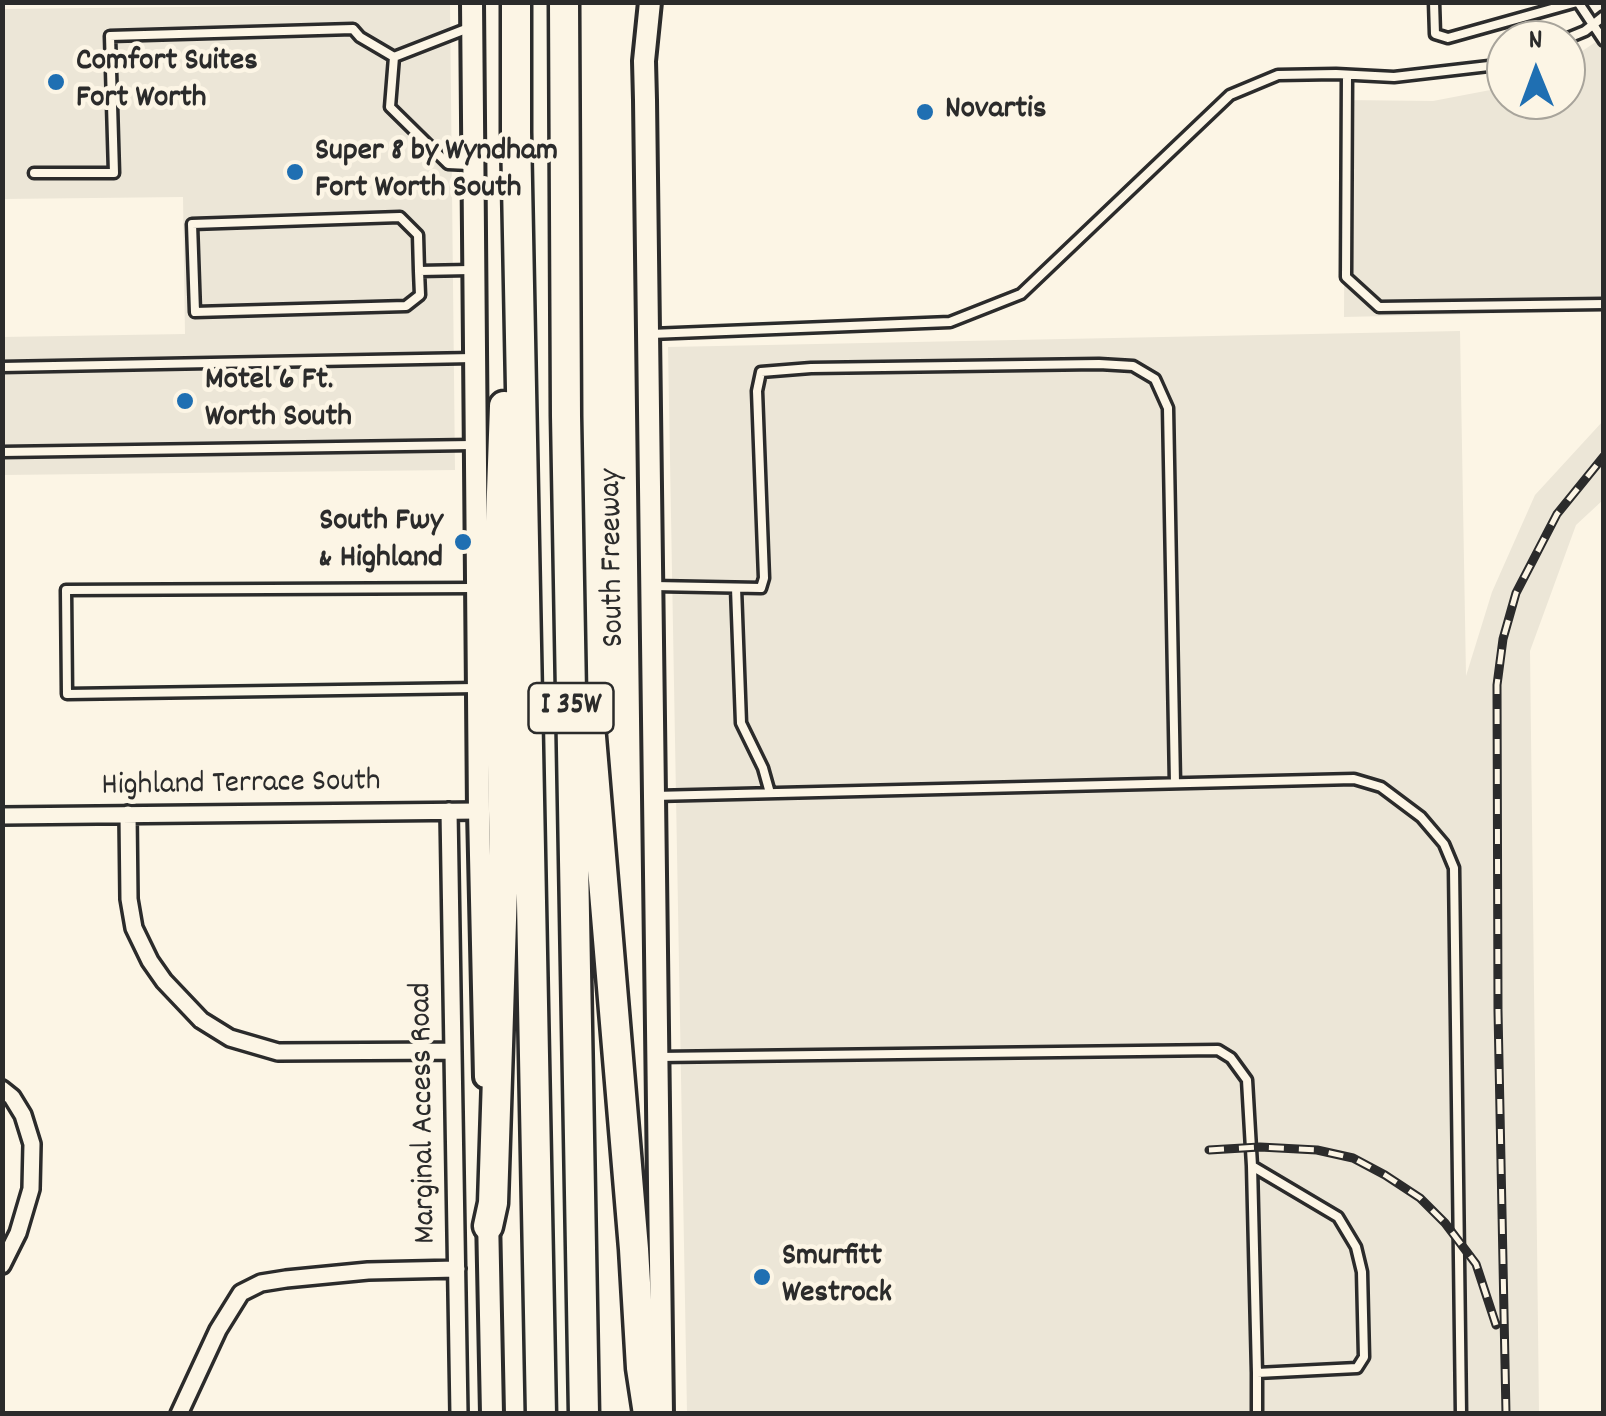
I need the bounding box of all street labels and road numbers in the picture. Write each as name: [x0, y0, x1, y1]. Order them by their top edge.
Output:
street label: South Freeway: [594, 468, 636, 648]
road number: I 35W: [528, 683, 614, 733]
street label: Highland Terrace South: [101, 764, 381, 808]
street label: Marginal Access Road: [405, 982, 447, 1244]

